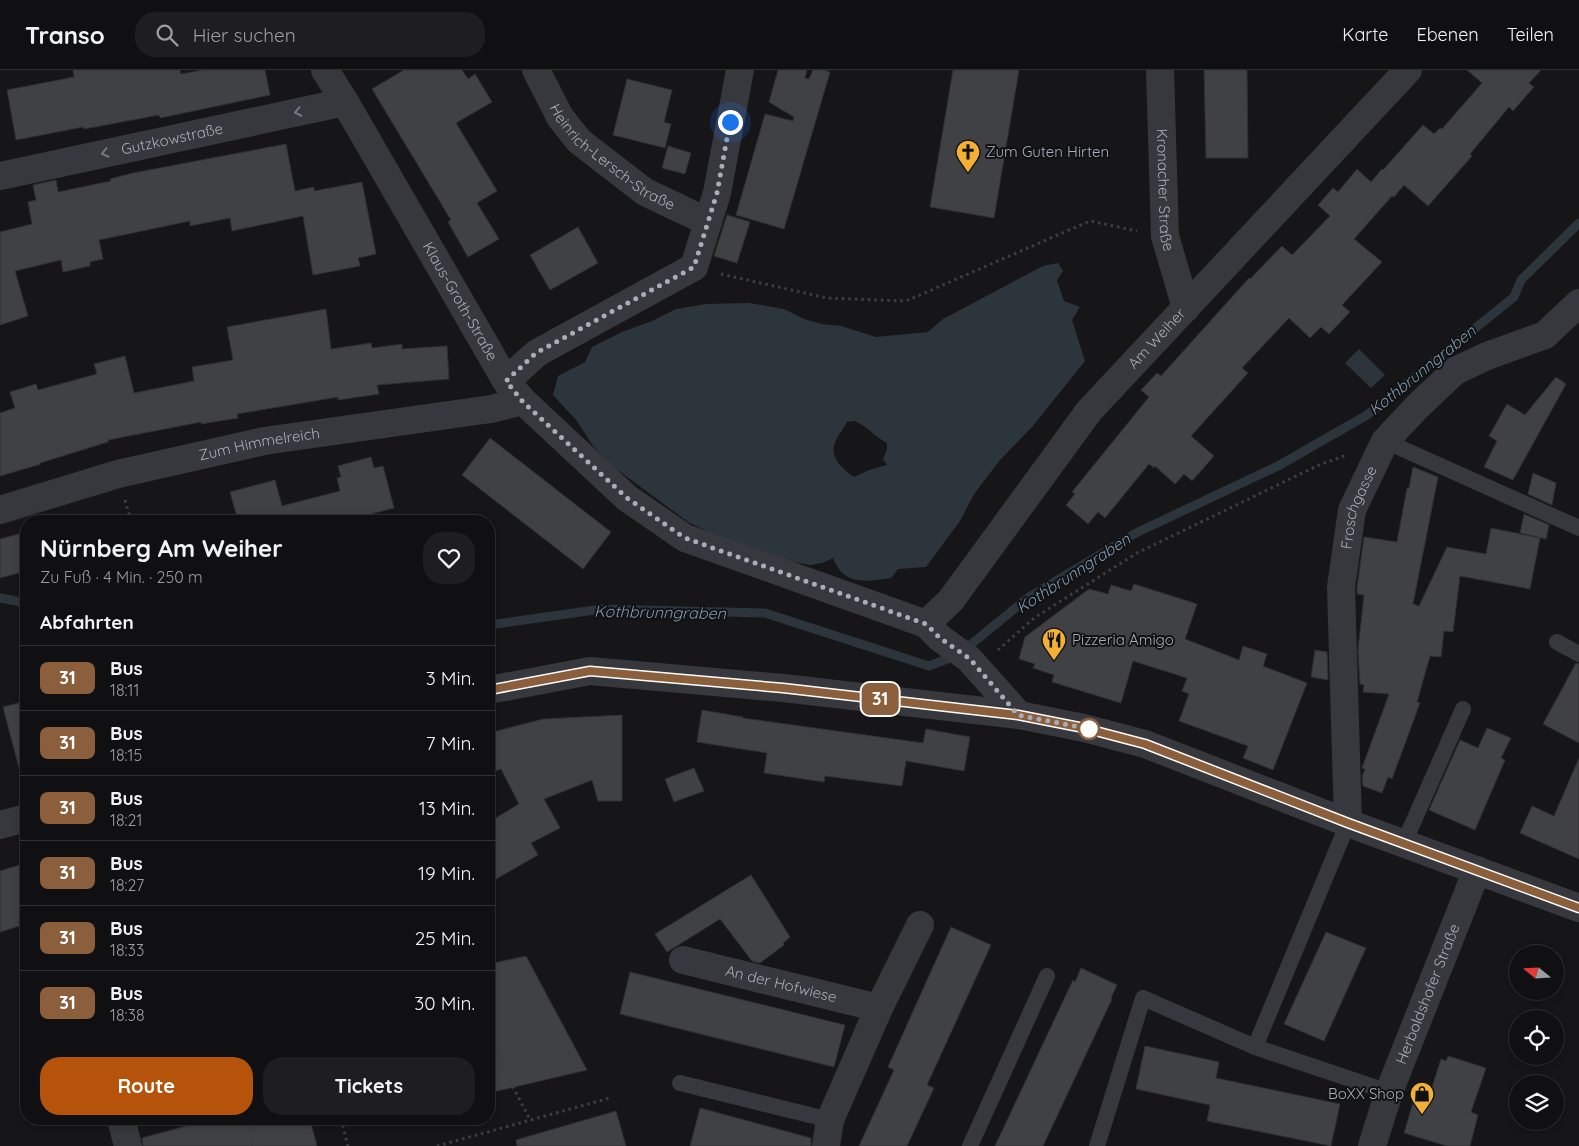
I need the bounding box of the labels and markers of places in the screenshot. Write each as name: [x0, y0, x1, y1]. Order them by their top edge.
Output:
church icon: Zum Guten Hirten: [955, 139, 981, 173]
place label: Zum Guten Hirten: [986, 142, 1109, 161]
restaurant icon: Pizzeria Amigo: [1041, 627, 1067, 661]
place label: Pizzeria Amigo: [1072, 630, 1174, 649]
unlabelled marker: [1078, 718, 1100, 740]
shop icon: BoXX Shop: [1409, 1081, 1435, 1115]
place label: BoXX Shop: [1328, 1084, 1404, 1103]

